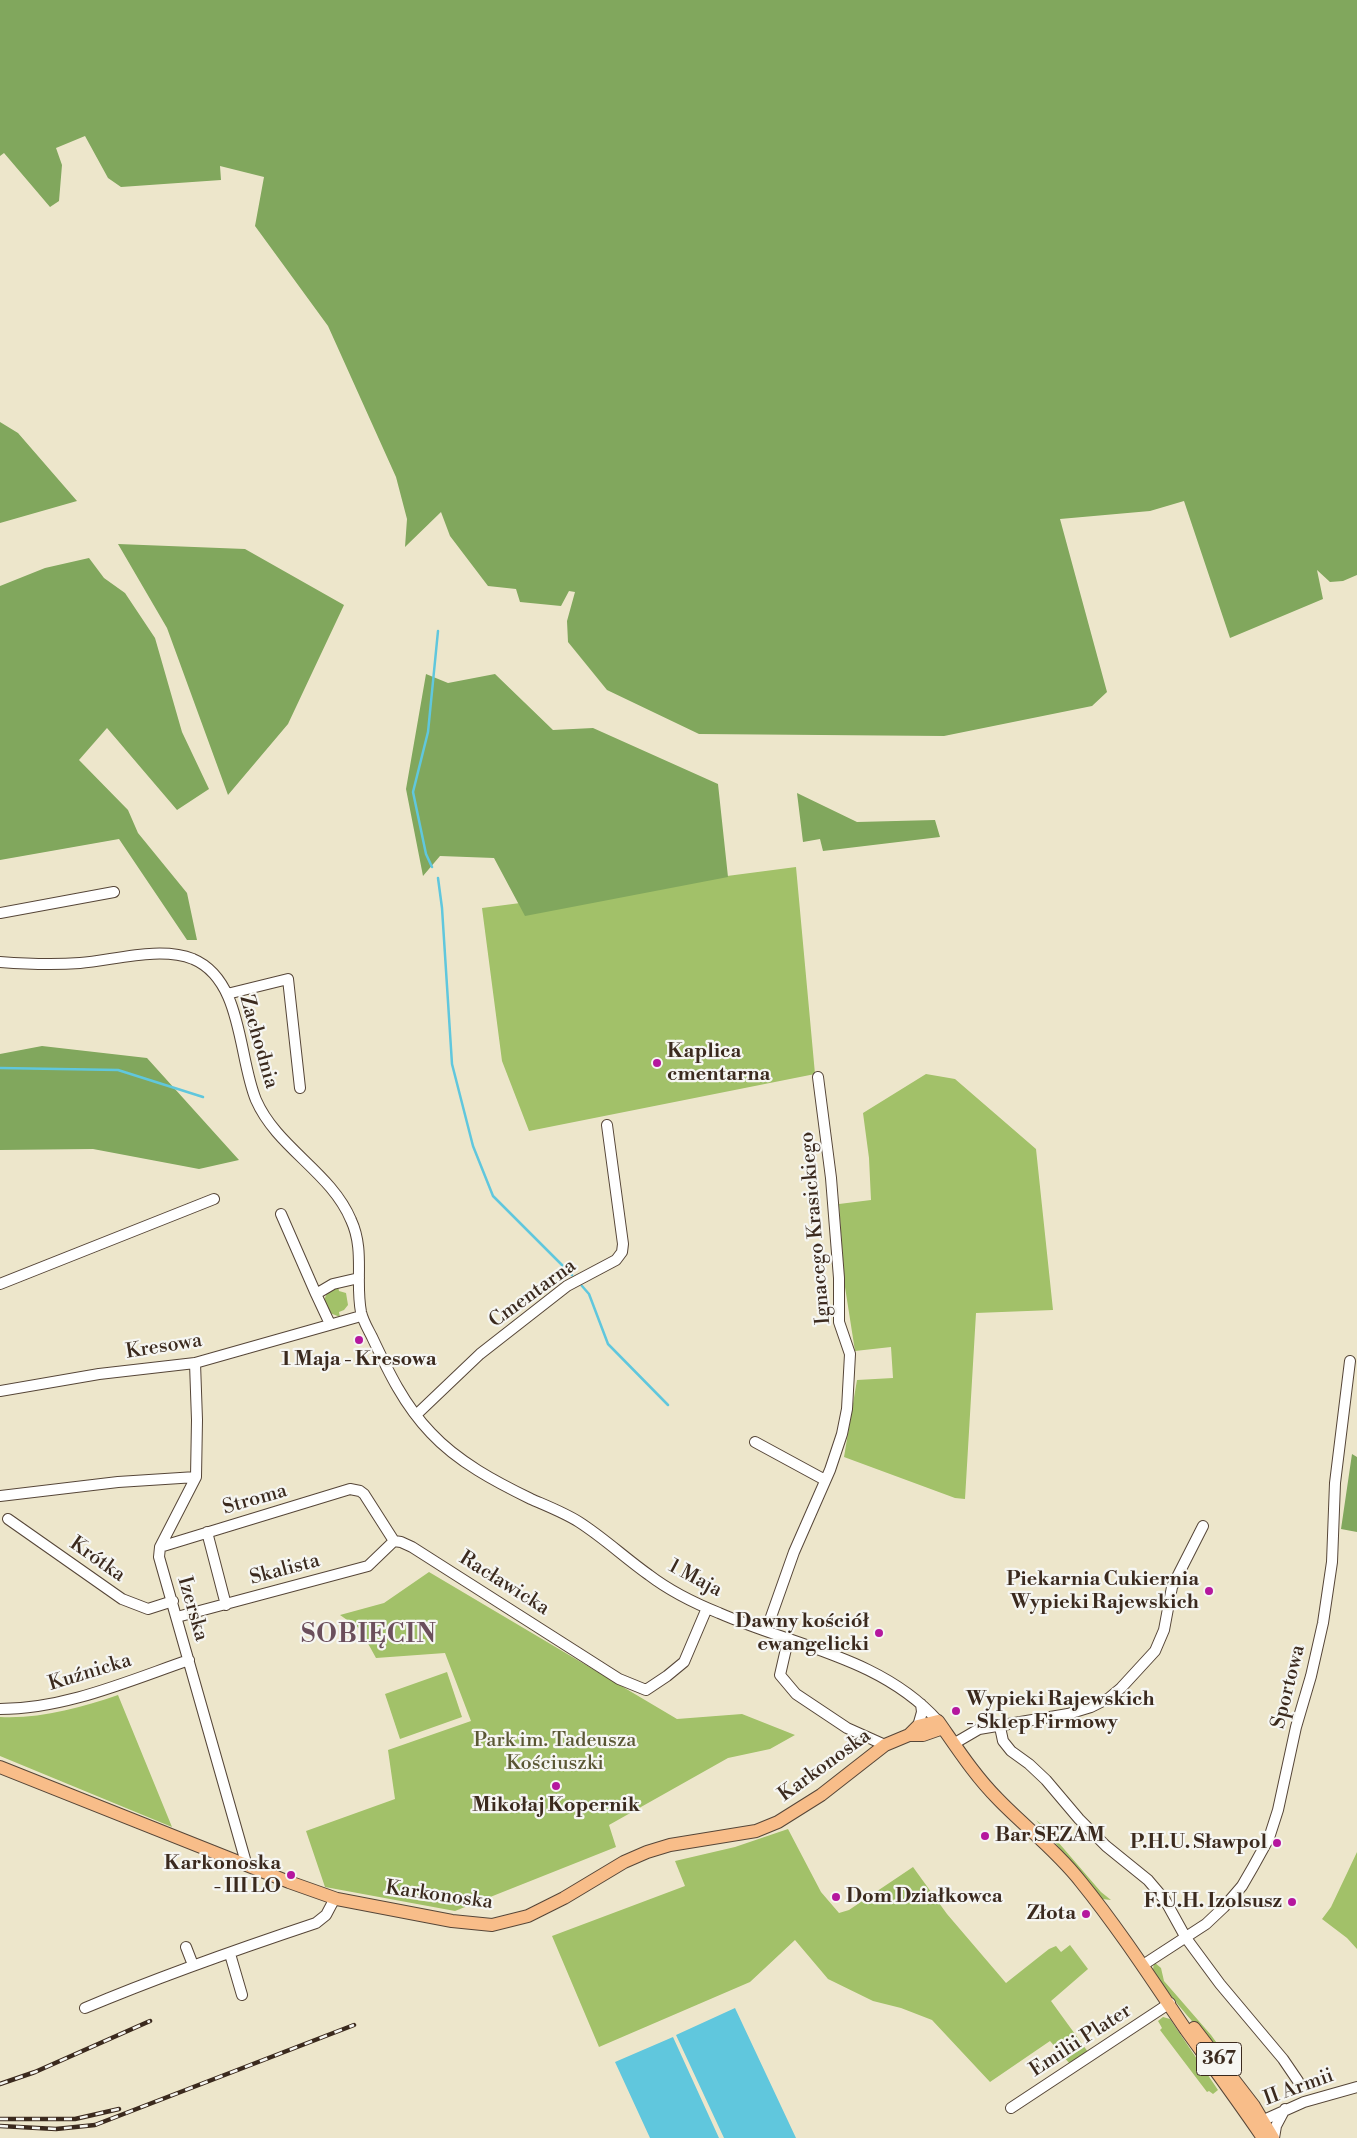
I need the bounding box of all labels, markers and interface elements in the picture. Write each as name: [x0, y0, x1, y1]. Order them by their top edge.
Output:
street label: Zachodnia: [233, 992, 283, 1092]
place label: Kaplica cmentarna: [667, 1040, 770, 1087]
marker: Kaplica cmentarna: [651, 1057, 663, 1069]
street label: Ignacego Krasickiego: [796, 1131, 836, 1325]
street label: Cmentarna: [485, 1254, 581, 1334]
street label: Kresowa: [124, 1329, 204, 1365]
marker: 1 Maja - Kresowa: [353, 1334, 365, 1346]
place label: 1 Maja - Kresowa: [281, 1348, 437, 1372]
street label: Stroma: [220, 1479, 290, 1521]
street label: Krótka: [65, 1532, 129, 1588]
street label: Racławicka: [454, 1547, 554, 1621]
street label: Skalista: [247, 1549, 323, 1591]
street label: 1 Maja: [664, 1555, 726, 1603]
place label: Piekarnia Cukiernia Wypieki Rajewskich: [1006, 1568, 1199, 1615]
street label: Izerska: [171, 1574, 213, 1644]
marker: Piekarnia Cukiernia Wypieki Rajewskich: [1203, 1585, 1215, 1597]
place label: Dawny kościół ewangelicki: [735, 1610, 869, 1657]
district label: SOBIĘCIN: [300, 1621, 438, 1651]
marker: Dawny kościół ewangelicki: [873, 1627, 885, 1639]
street label: Sportowa: [1267, 1643, 1311, 1731]
street label: Kuźnicka: [46, 1649, 134, 1697]
place label: Wypieki Rajewskich - Sklep Firmowy: [966, 1688, 1155, 1735]
marker: Wypieki Rajewskich - Sklep Firmowy: [950, 1705, 962, 1717]
street label: Karkonoska: [774, 1724, 876, 1808]
park label: Park im. Tadeusza Kościuszki: [474, 1729, 636, 1776]
marker: Mikołaj Kopernik: [550, 1780, 562, 1792]
place label: Mikołaj Kopernik: [472, 1794, 640, 1818]
place label: Bar SEZAM: [995, 1824, 1105, 1848]
marker: Bar SEZAM: [979, 1830, 991, 1842]
place label: P.H.U. Sławpol: [1130, 1831, 1267, 1855]
marker: P.H.U. Sławpol: [1271, 1837, 1283, 1849]
place label: Karkonoska - III LO: [164, 1852, 281, 1899]
marker: Karkonoska - III LO: [285, 1869, 297, 1881]
street label: Karkonoska: [384, 1877, 494, 1915]
place label: Dom Działkowca: [846, 1885, 1003, 1909]
place label: F.U.H. Izolsusz: [1144, 1890, 1282, 1914]
marker: Dom Działkowca: [830, 1891, 842, 1903]
marker: F.U.H. Izolsusz: [1286, 1896, 1298, 1908]
place label: Złota: [1027, 1902, 1076, 1926]
marker: Złota: [1080, 1908, 1092, 1920]
street label: Emilii Plater: [1026, 1999, 1136, 2083]
road number: 367: [1196, 2042, 1242, 2076]
street label: II Armii: [1261, 2064, 1337, 2112]

